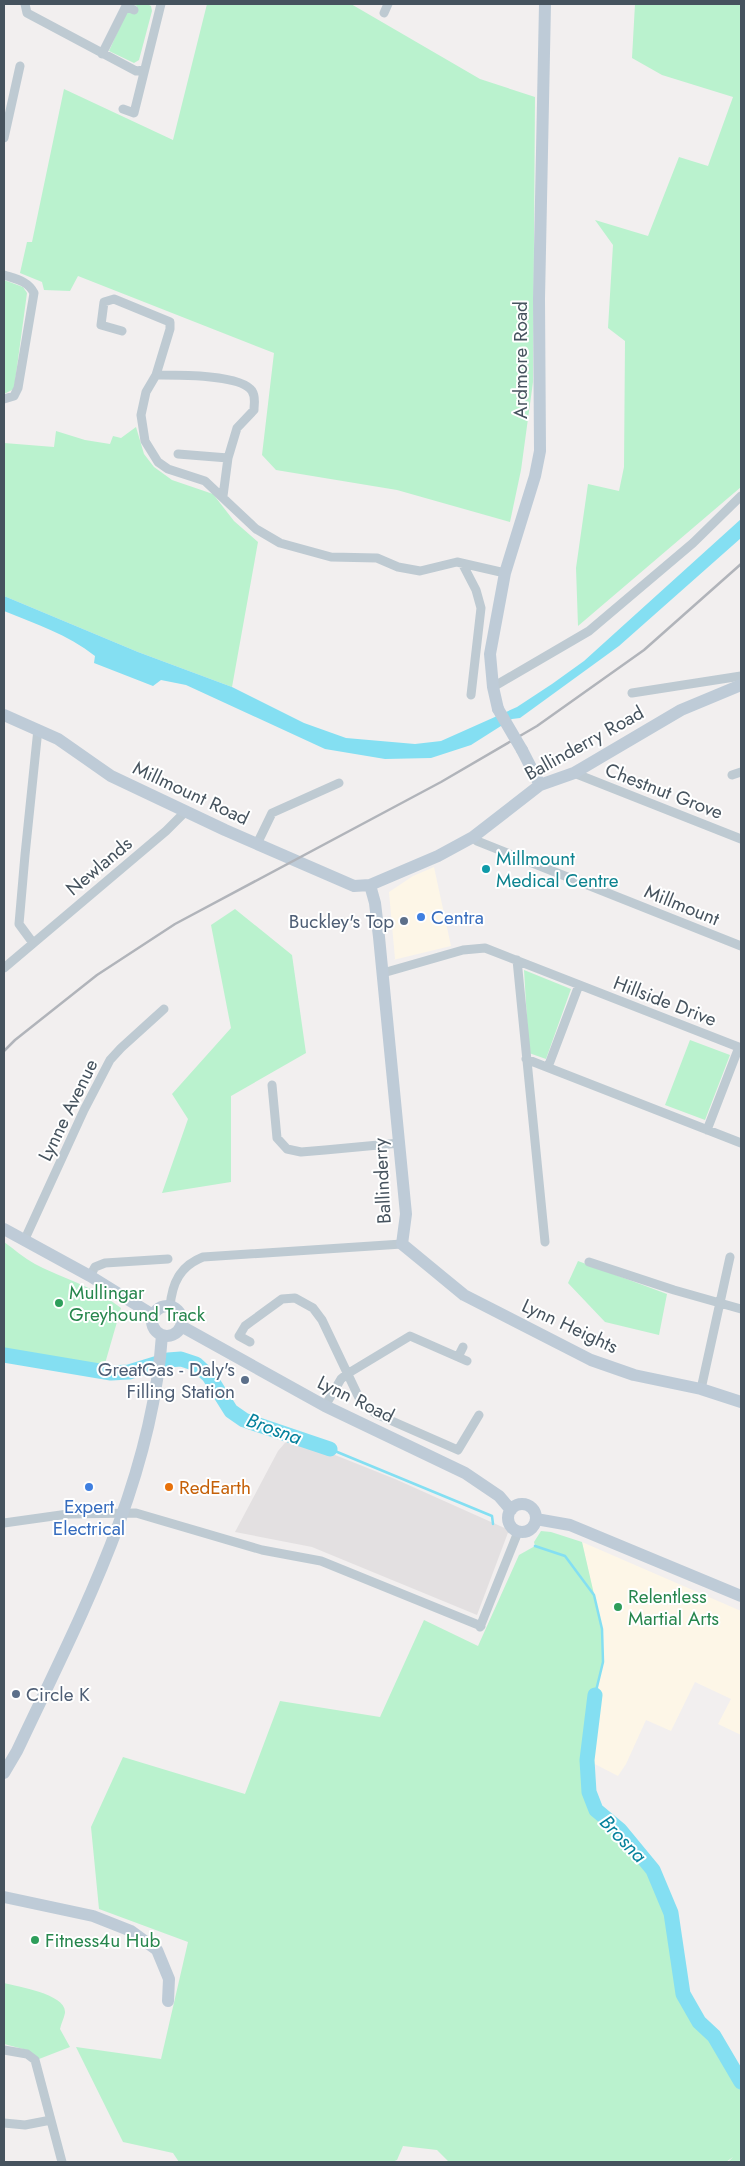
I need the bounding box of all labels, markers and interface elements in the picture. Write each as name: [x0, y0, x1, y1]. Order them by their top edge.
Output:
street label: Ardmore Road: [507, 301, 534, 419]
street label: Ballinderry Road: [519, 699, 649, 787]
street label: Millmount Road: [128, 754, 254, 832]
street label: Chestnut Grove: [601, 756, 727, 826]
street label: Newlands: [60, 830, 138, 902]
place label: Millmount Medical Centre: [496, 845, 619, 894]
marker: Millmount Medical Centre: [480, 863, 492, 875]
street label: Millmount: [640, 878, 724, 932]
place label: Centra: [431, 904, 484, 931]
place label: Buckley's Top: [289, 908, 394, 935]
marker: Centra: [415, 911, 427, 923]
marker: Buckley's Top: [398, 915, 410, 927]
street label: Hillside Drive: [610, 969, 721, 1033]
street label: Lynne Avenue: [32, 1054, 104, 1166]
street label: Ballinderry: [366, 1137, 398, 1225]
place label: Mullingar Greyhound Track: [69, 1279, 206, 1328]
street label: Lynn Heights: [518, 1292, 623, 1360]
marker: Mullingar Greyhound Track: [53, 1297, 65, 1309]
place label: GreatGas - Daly's Filling Station: [98, 1356, 235, 1405]
street label: Lynn Road: [313, 1369, 399, 1429]
marker: GreatGas - Daly's Filling Station: [239, 1374, 251, 1386]
water label: Brosna: [242, 1406, 306, 1452]
place label: RedEarth: [179, 1474, 251, 1501]
marker: Expert Electrical: [83, 1481, 95, 1493]
marker: RedEarth: [163, 1481, 175, 1493]
place label: Expert Electrical: [53, 1493, 125, 1542]
place label: Relentless Martial Arts: [628, 1583, 719, 1632]
marker: Relentless Martial Arts: [612, 1601, 624, 1613]
place label: Circle K: [26, 1681, 90, 1708]
marker: Circle K: [10, 1688, 22, 1700]
water label: Brosna: [593, 1808, 653, 1870]
place label: Fitness4u Hub: [45, 1927, 160, 1954]
marker: Fitness4u Hub: [29, 1934, 41, 1946]

